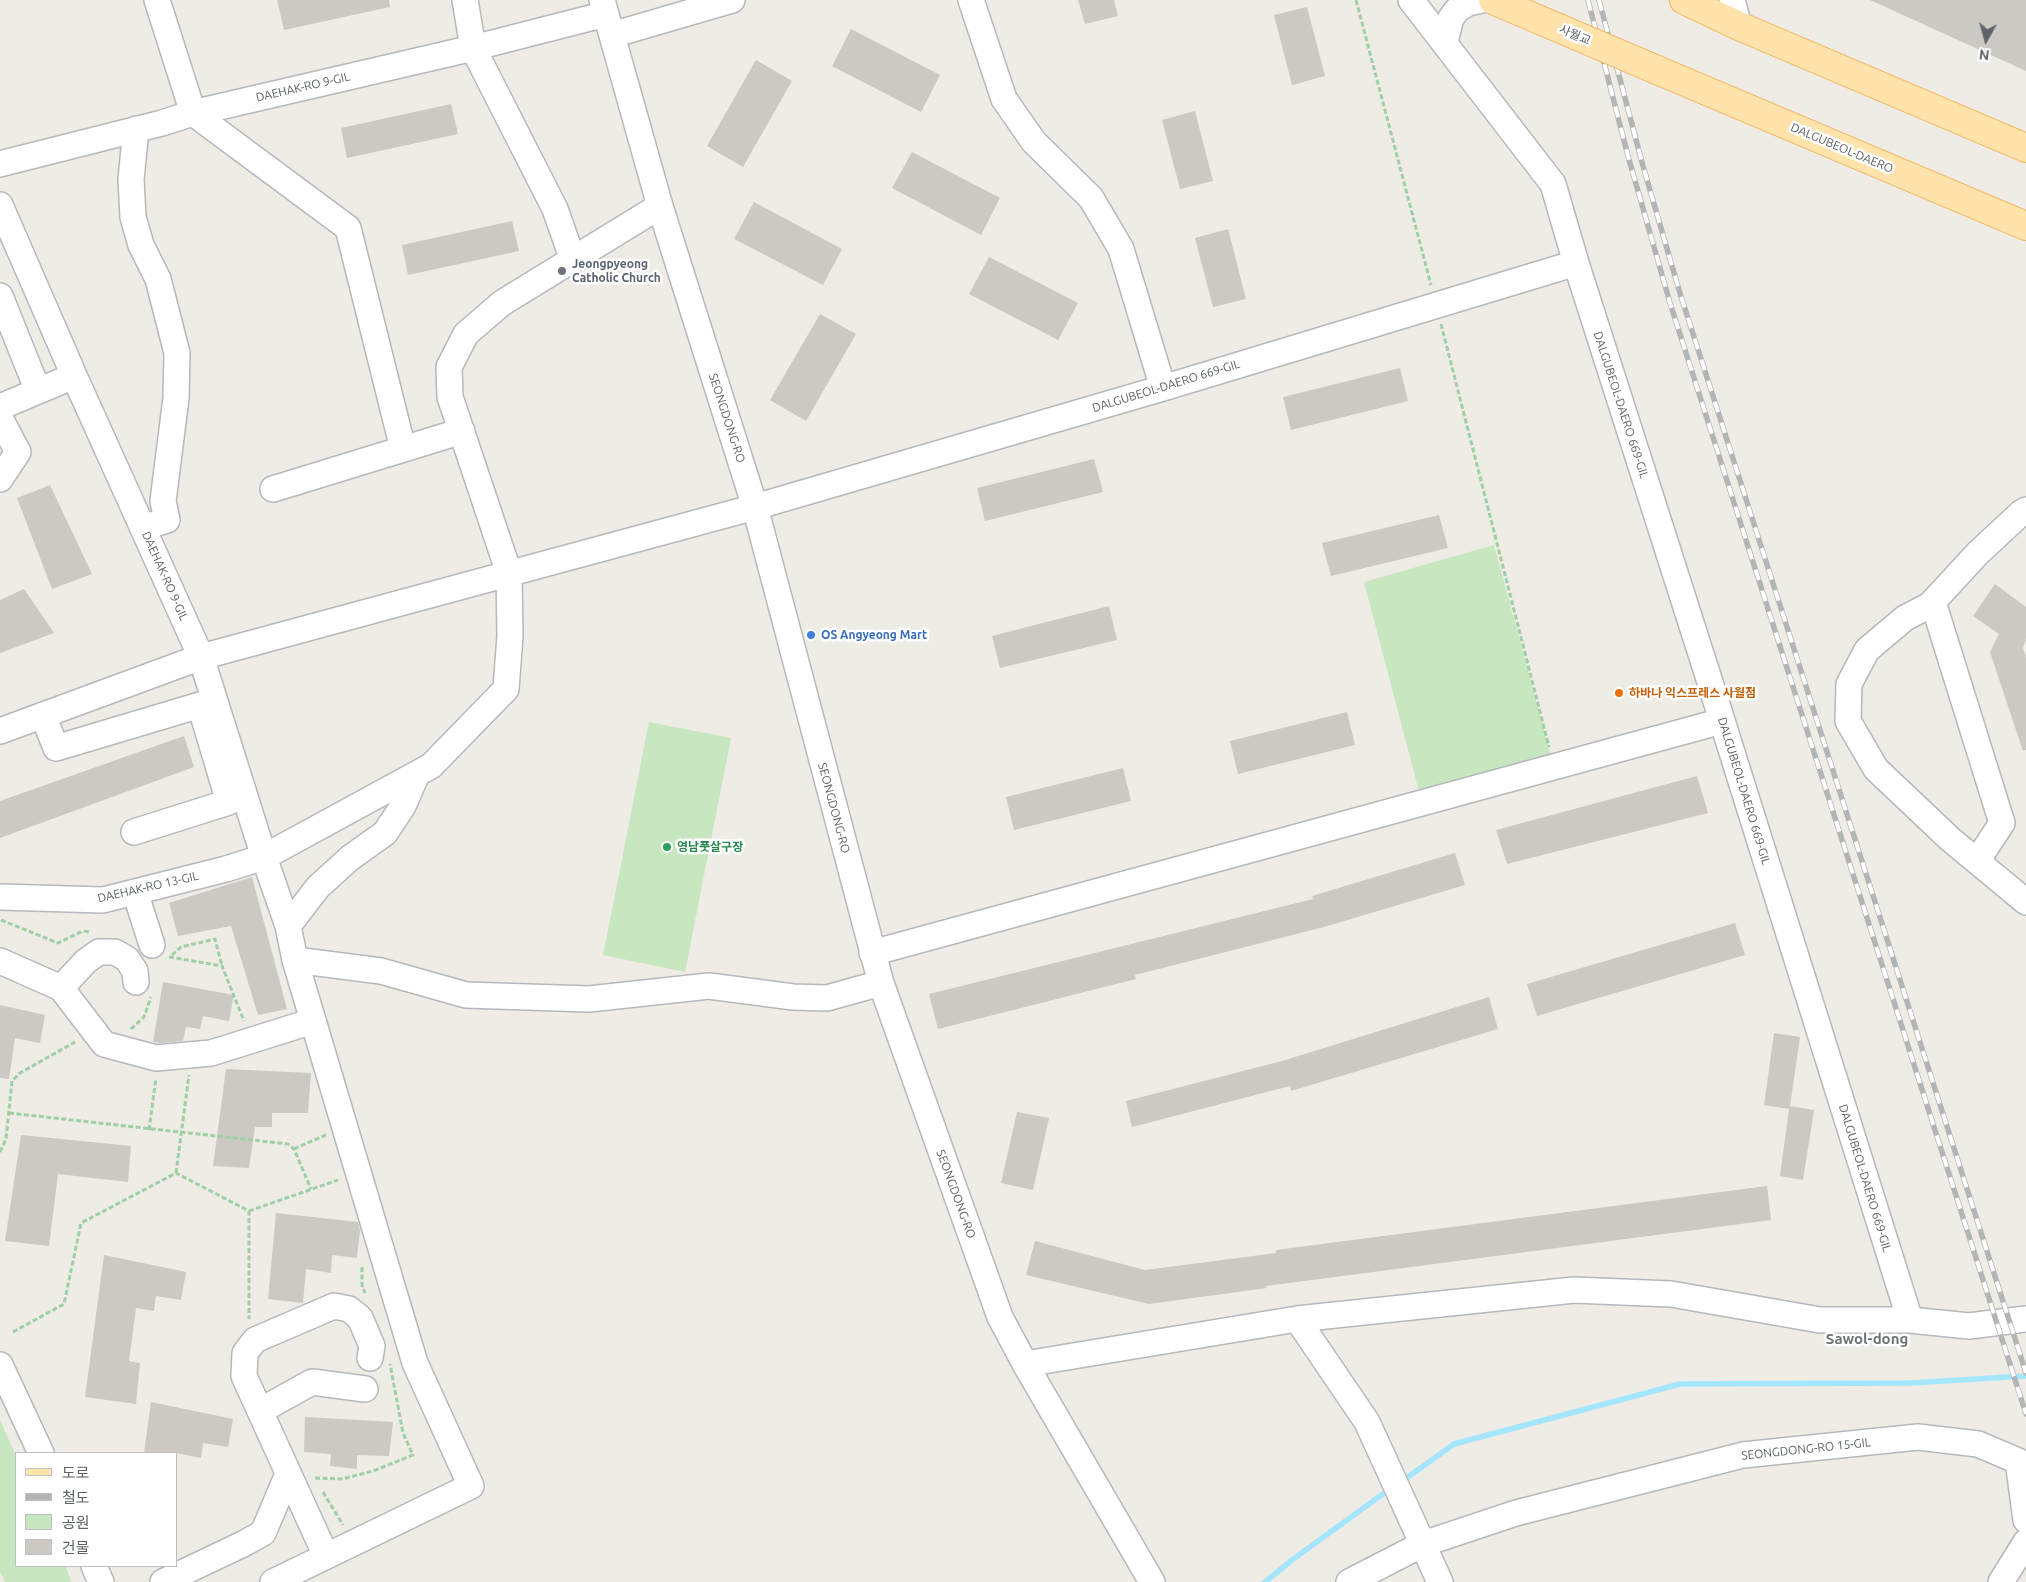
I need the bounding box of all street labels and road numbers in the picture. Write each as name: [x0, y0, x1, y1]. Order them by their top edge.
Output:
street label: 사월교: [1557, 22, 1593, 48]
street label: DAEHAK-RO 9-GIL: [254, 69, 352, 105]
street label: DALGUBEOL-DAERO: [1789, 120, 1895, 176]
street label: DALGUBEOL-DAERO 669-GIL: [1590, 330, 1652, 480]
street label: DALGUBEOL-DAERO 669-GIL: [1090, 357, 1242, 415]
street label: SEONGDONG-RO: [706, 371, 748, 465]
street label: DAEHAK-RO 9-GIL: [139, 529, 191, 623]
street label: DALGUBEOL-DAERO 669-GIL: [1715, 715, 1773, 867]
street label: SEONGDONG-RO: [815, 761, 853, 855]
street label: DAEHAK-RO 13-GIL: [96, 868, 200, 906]
street label: DALGUBEOL-DAERO 669-GIL: [1836, 1102, 1894, 1254]
street label: SEONGDONG-RO: [933, 1148, 979, 1240]
street label: SEONGDONG-RO 15-GIL: [1741, 1435, 1871, 1463]

